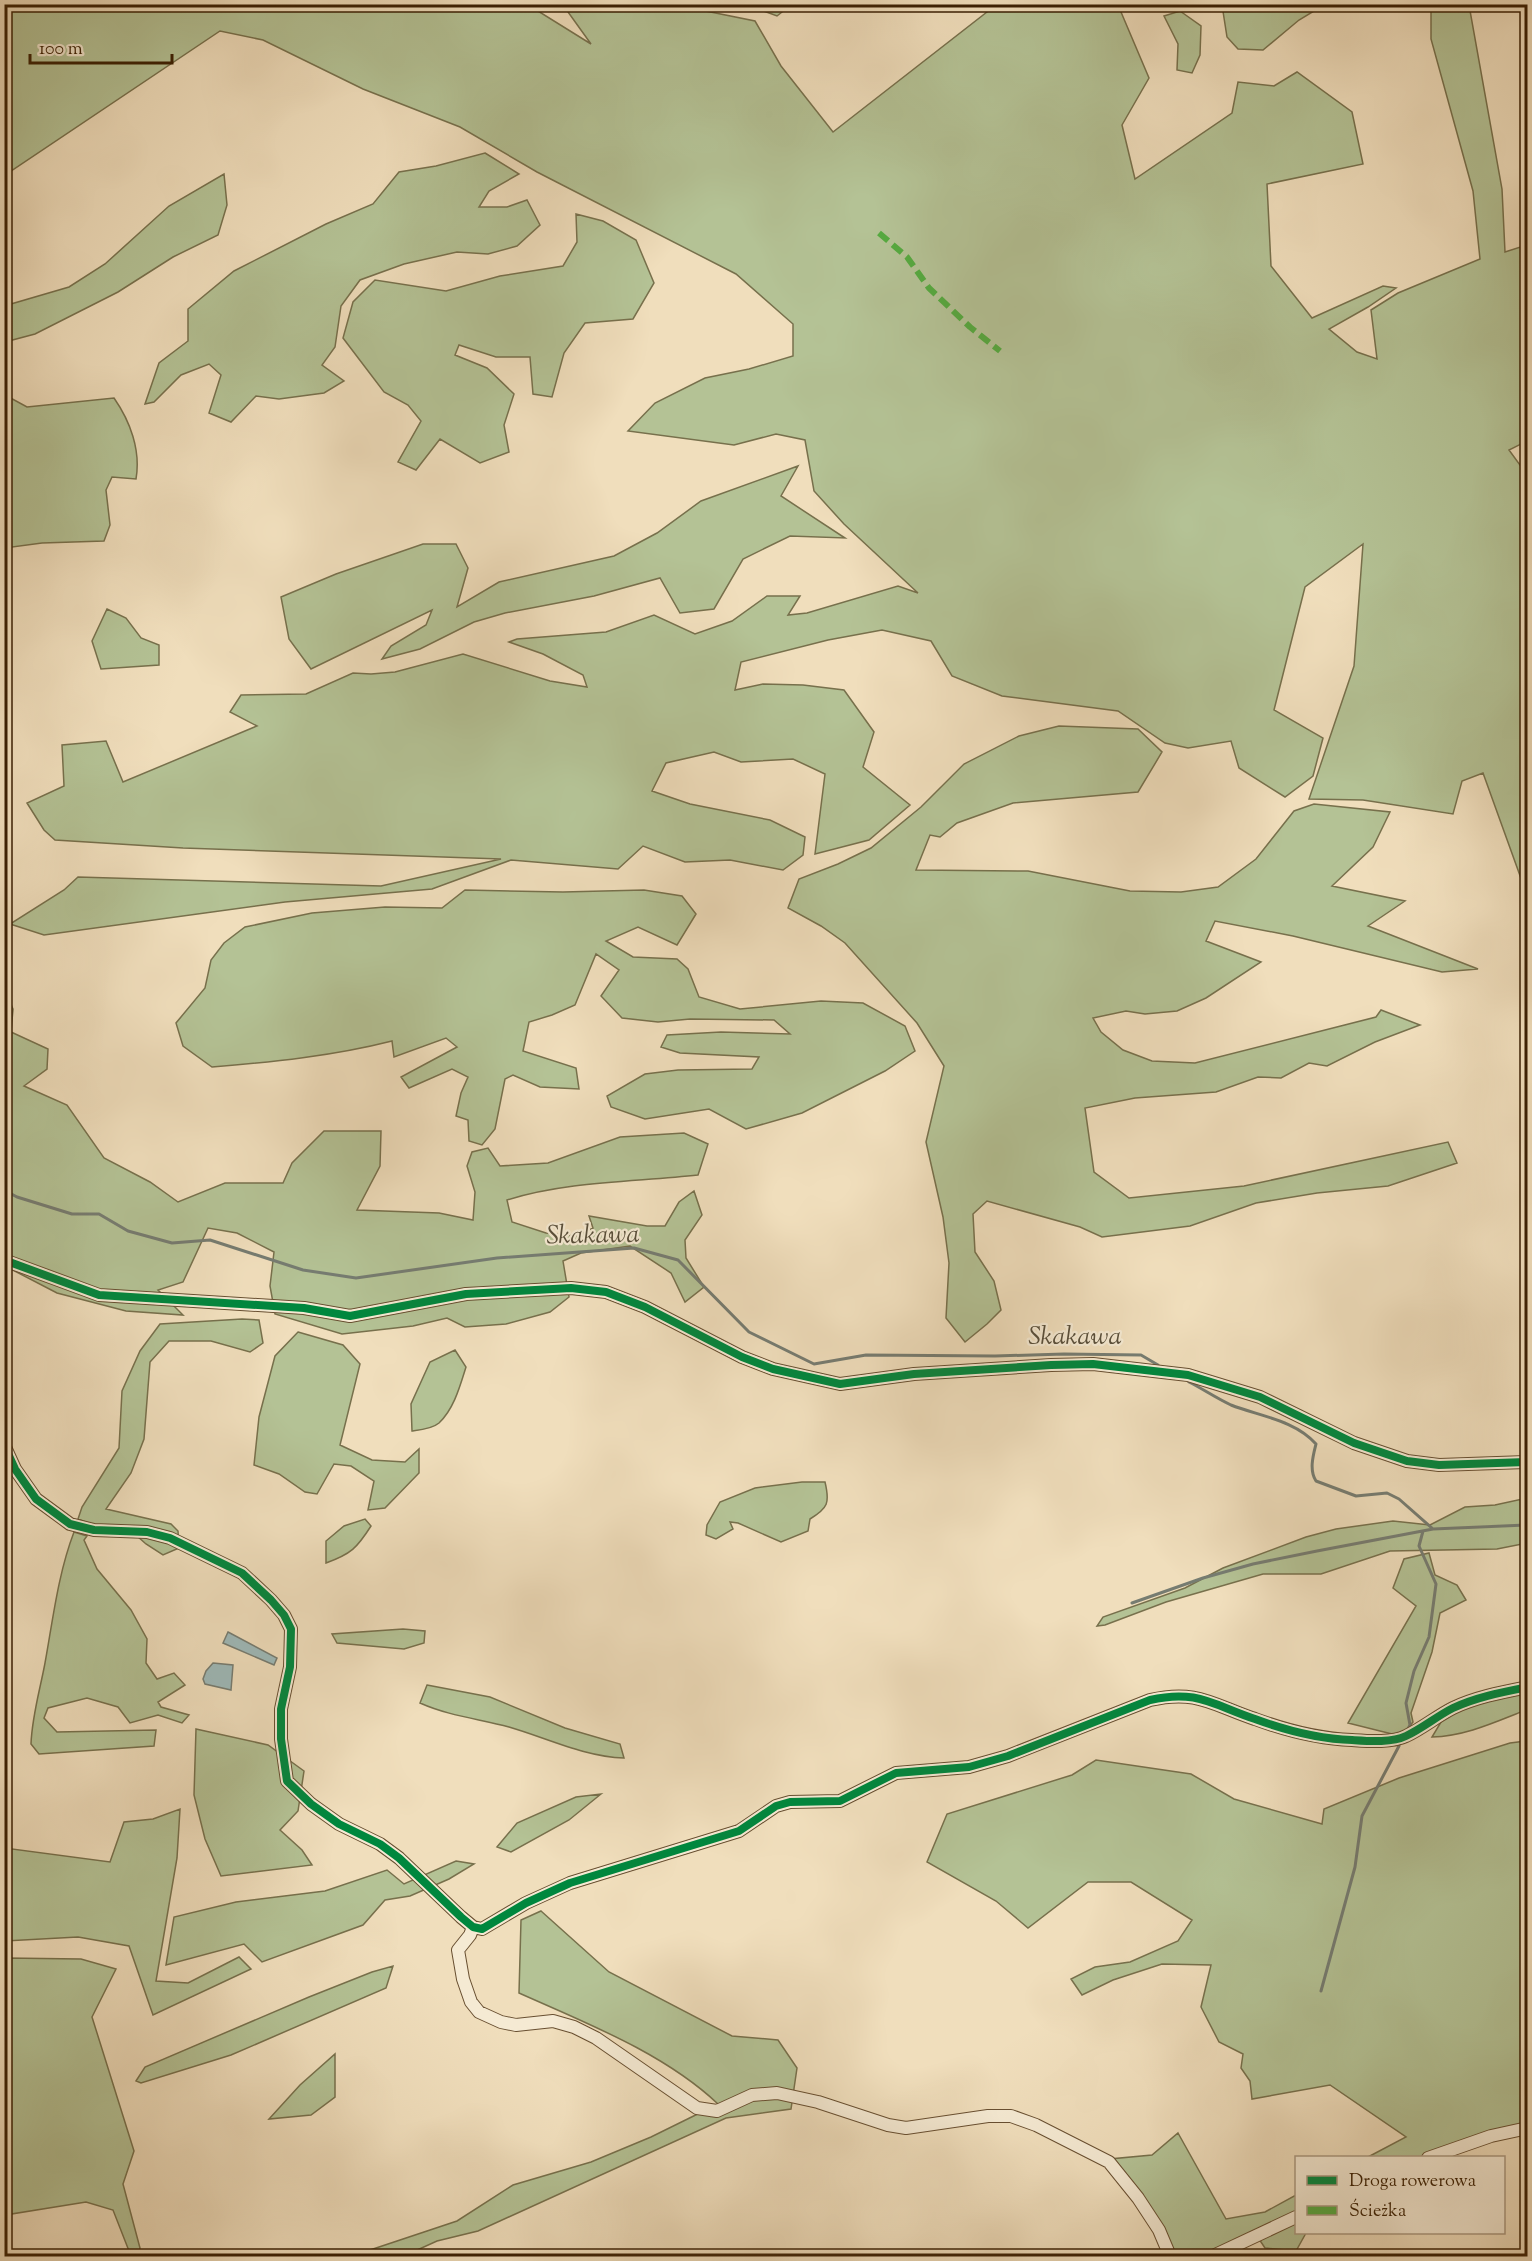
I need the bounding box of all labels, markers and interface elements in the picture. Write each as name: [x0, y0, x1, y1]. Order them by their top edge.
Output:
scale bar: [30, 27, 172, 65]
text: 100 m: [39, 37, 83, 63]
water label: Skakawa: [546, 1217, 640, 1255]
water label: Skakawa: [1028, 1319, 1122, 1356]
legend: [1295, 2156, 1505, 2234]
text: Droga rowerowa: [1349, 2169, 1476, 2195]
text: Ścieżka: [1349, 2198, 1406, 2225]

